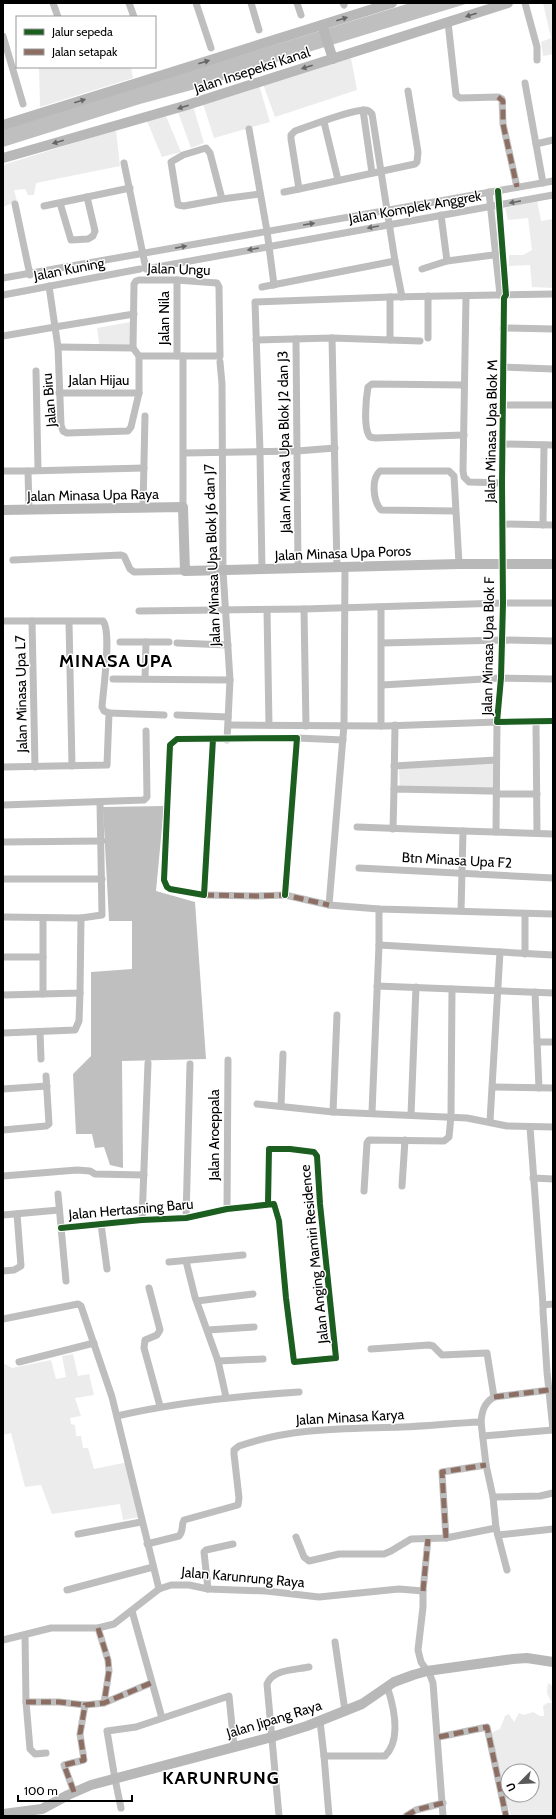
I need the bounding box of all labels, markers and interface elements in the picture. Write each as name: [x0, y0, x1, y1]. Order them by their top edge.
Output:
one-way arrow: [464, 12, 476, 18]
legend: [16, 16, 156, 68]
one-way arrow: [336, 16, 348, 22]
text: Jalur sepeda: [51, 24, 113, 39]
street label: Jalan Insepeksi Kanal: [191, 43, 313, 98]
text: Jalan setapak: [51, 44, 118, 59]
one-way arrow: [199, 59, 211, 65]
one-way arrow: [300, 64, 312, 70]
one-way arrow: [75, 98, 87, 104]
one-way arrow: [176, 104, 188, 110]
one-way arrow: [52, 139, 64, 145]
street label: Jalan Komplek Anggrek: [346, 186, 483, 228]
one-way arrow: [509, 200, 521, 206]
one-way arrow: [303, 221, 315, 227]
one-way arrow: [367, 224, 379, 230]
one-way arrow: [175, 244, 187, 250]
one-way arrow: [247, 246, 259, 252]
street label: Jalan Kuning: [31, 253, 107, 285]
street label: Jalan Ungu: [146, 259, 211, 279]
street label: Jalan Nila: [155, 291, 173, 346]
street label: Jalan Minasa Upa Blok J2 dan J3: [273, 351, 295, 534]
street label: Jalan Minasa Upa Blok M: [481, 359, 501, 504]
street label: Jalan Hijau: [68, 371, 129, 389]
street label: Jalan Biru: [38, 372, 60, 429]
street label: Jalan Minasa Upa Blok J6 dan J7: [200, 463, 224, 648]
street label: Jalan Minasa Upa Raya: [26, 485, 159, 505]
street label: Jalan Minasa Upa Poros: [274, 542, 412, 564]
street label: Jalan Minasa Upa Blok F: [478, 576, 498, 717]
street label: Jalan Minasa Upa L7: [11, 635, 31, 754]
district label: MINASA UPA: [59, 650, 173, 672]
street label: Btn Minasa Upa F2: [401, 848, 513, 872]
street label: Jalan Aroeppala: [205, 1089, 223, 1182]
street label: Jalan Anging Mamiri Residence: [296, 1164, 332, 1345]
street label: Jalan Hertasning Baru: [67, 1195, 194, 1224]
street label: Jalan Minasa Karya: [294, 1405, 405, 1429]
street label: Jalan Karunrung Raya: [180, 1563, 306, 1591]
street label: Jalan Jipang Raya: [223, 1696, 324, 1742]
north arrow: [500, 1763, 540, 1803]
district label: KARUNRUNG: [162, 1767, 280, 1789]
scale bar: [18, 1777, 132, 1803]
text: U: [503, 1781, 519, 1794]
text: 100 m: [24, 1783, 58, 1798]

